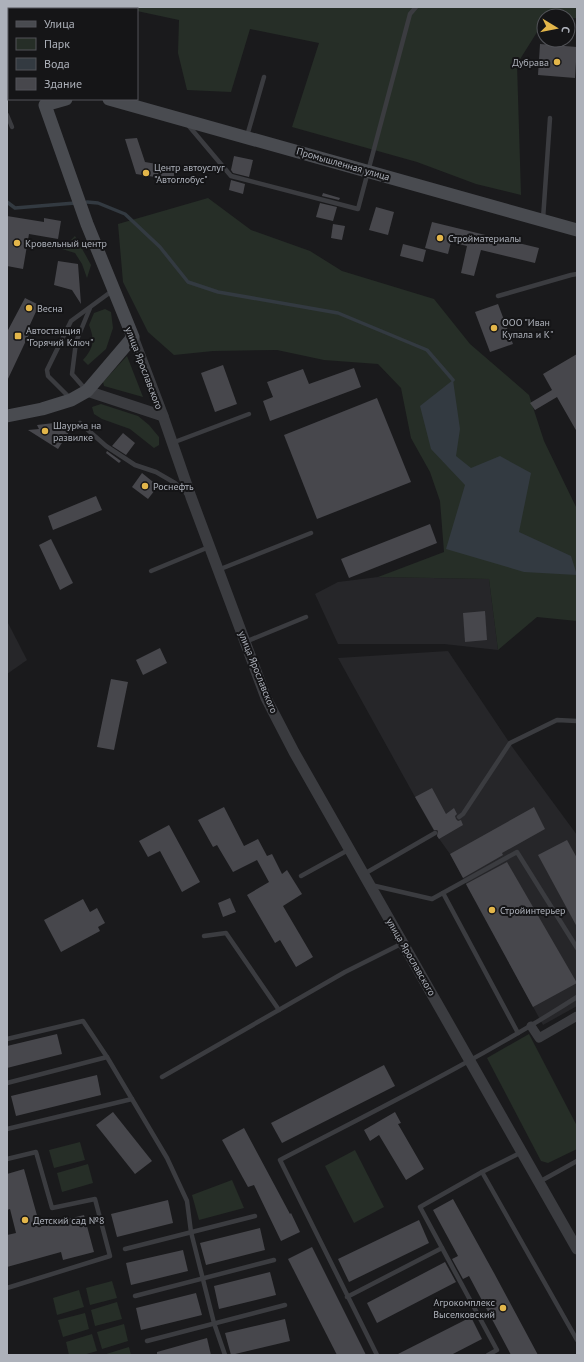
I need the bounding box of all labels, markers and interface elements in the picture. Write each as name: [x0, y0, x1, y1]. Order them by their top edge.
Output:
legend: [8, 8, 138, 100]
north arrow: [536, 8, 576, 48]
text: Улица: [44, 16, 75, 31]
text: С: [558, 25, 573, 34]
text: Парк: [44, 36, 70, 51]
text: Вода: [44, 56, 70, 71]
place label: Дубрава: [512, 56, 549, 69]
marker: Дубрава: [552, 57, 562, 67]
text: Здание: [44, 76, 82, 91]
street label: Промышленная улица: [295, 144, 391, 184]
place label: Центр автоуслуг "Автоглобус": [154, 161, 225, 186]
marker: Центр автоуслуг "Автоглобус": [141, 168, 151, 178]
place label: Стройматериалы: [448, 232, 521, 245]
marker: Стройматериалы: [435, 233, 445, 243]
place label: Кровельный центр: [25, 237, 107, 250]
marker: Кровельный центр: [12, 238, 22, 248]
place label: Весна: [37, 302, 63, 315]
marker: Весна: [24, 303, 34, 313]
place label: ООО "Иван Купала и К": [502, 316, 553, 341]
marker: ООО "Иван Купала и К": [489, 323, 499, 333]
place label: Автостанция "Горячий Ключ": [26, 324, 93, 349]
street label: улица Ярославского: [122, 325, 166, 411]
marker: Автостанция "Горячий Ключ": [13, 331, 23, 341]
place label: Шаурма на развилке: [53, 419, 101, 444]
marker: Шаурма на развилке: [40, 426, 50, 436]
place label: Роснефть: [153, 480, 194, 493]
marker: Роснефть: [140, 481, 150, 491]
street label: улица Ярославского: [236, 629, 280, 715]
place label: Стройинтерьер: [500, 904, 566, 917]
marker: Стройинтерьер: [487, 905, 497, 915]
street label: улица Ярославского: [383, 916, 439, 998]
place label: Детский сад №8: [33, 1214, 104, 1227]
marker: Детский сад №8: [20, 1215, 30, 1225]
place label: Агрокомплекс Выселковский: [433, 1296, 495, 1321]
marker: Агрокомплекс Выселковский: [498, 1303, 508, 1313]

